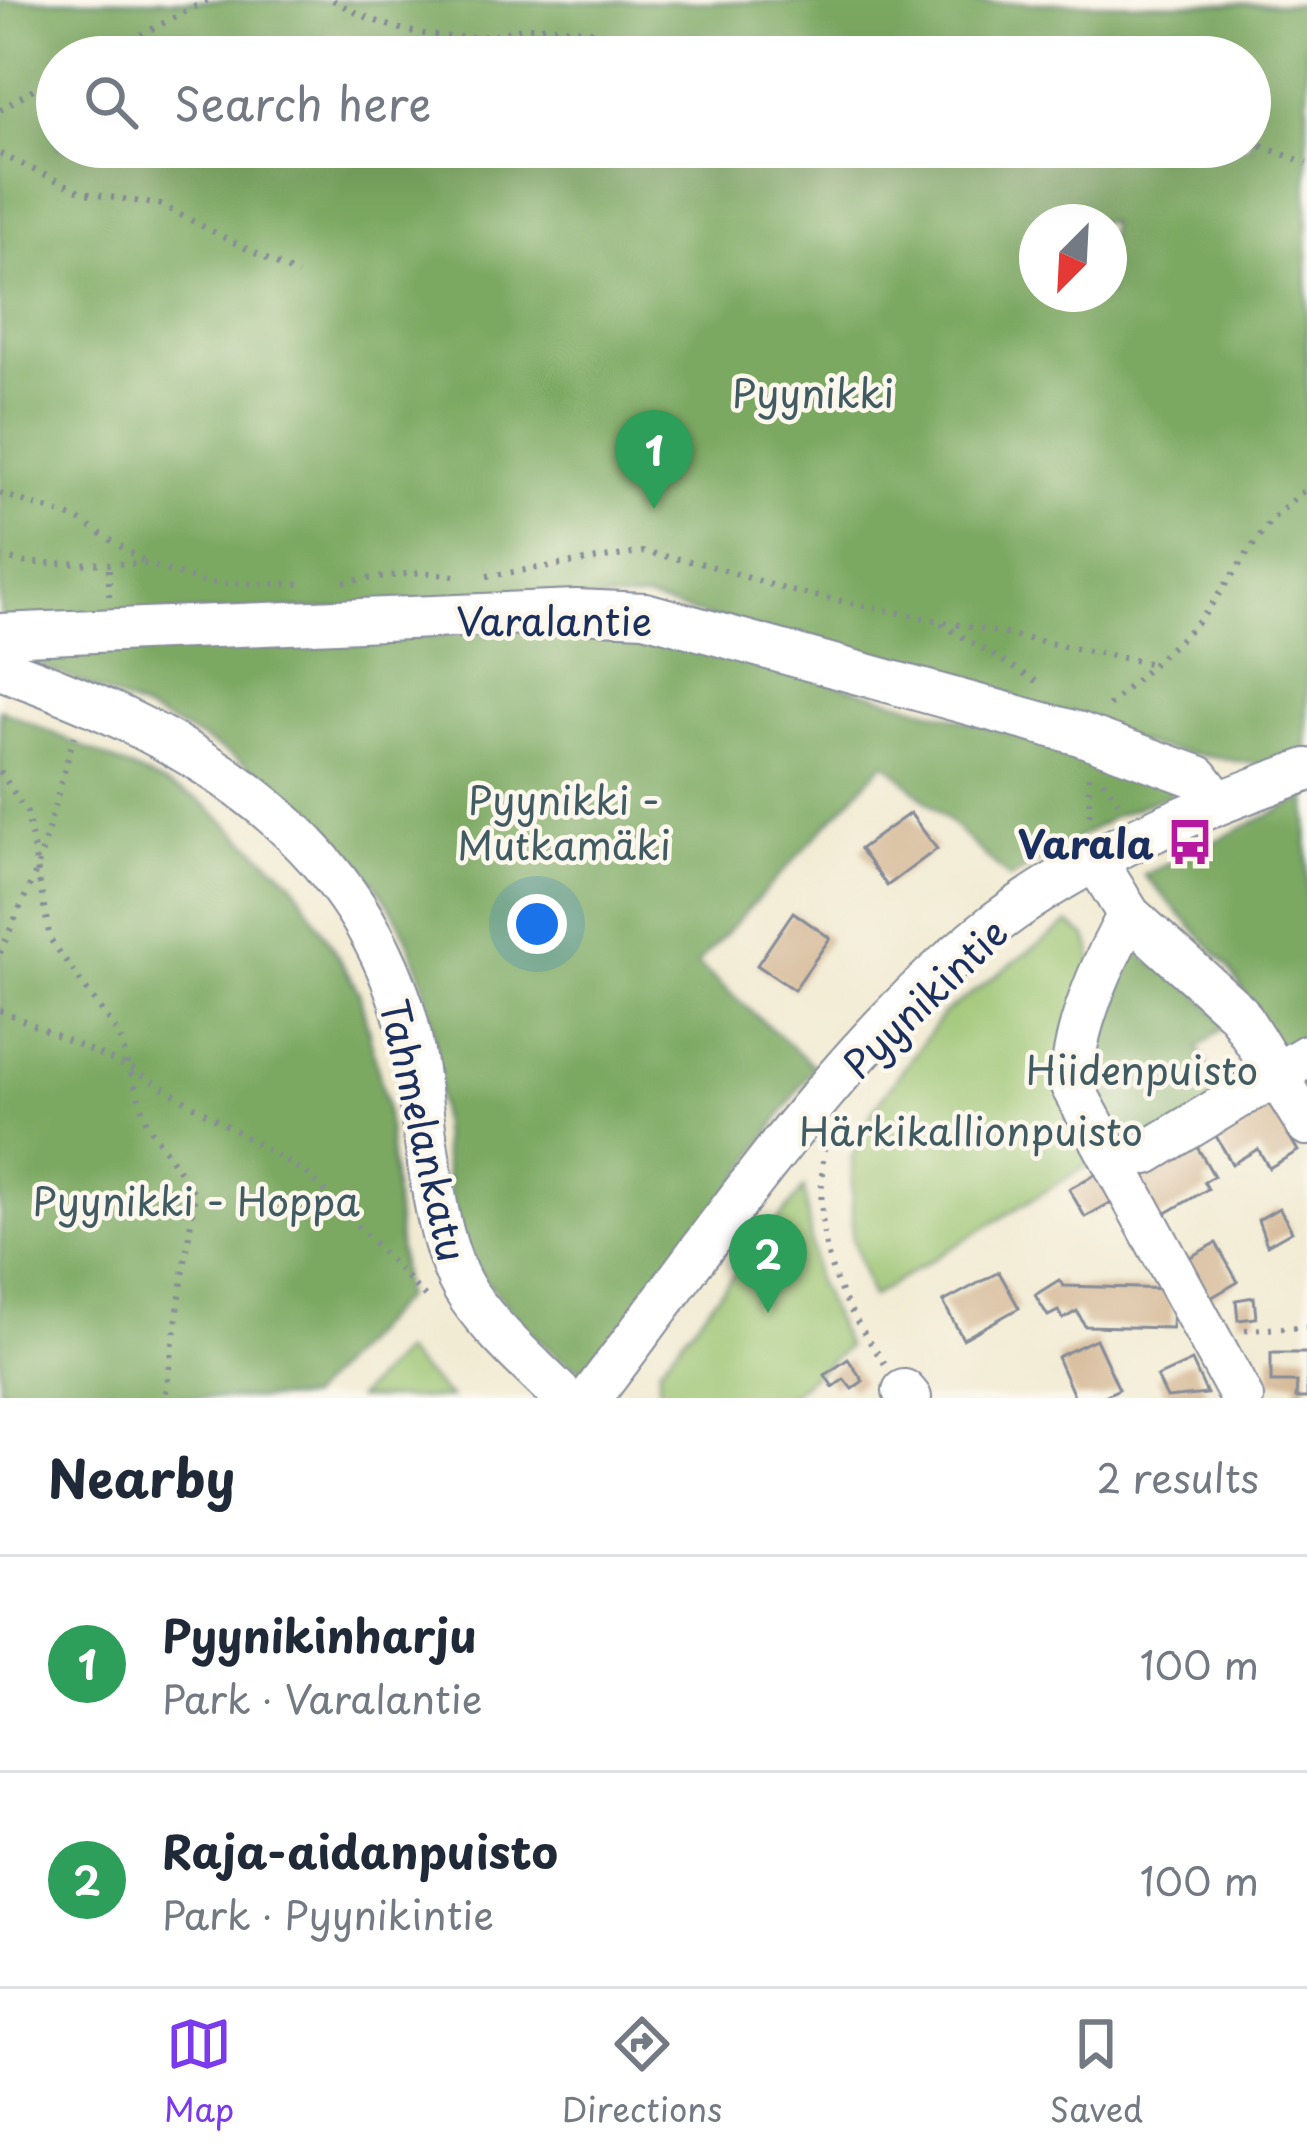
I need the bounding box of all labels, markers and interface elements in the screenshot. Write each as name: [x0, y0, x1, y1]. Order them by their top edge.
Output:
search box: [36, 36, 1271, 168]
text: Search here: [174, 68, 431, 136]
icon: search: [78, 69, 144, 135]
north arrow: [1019, 204, 1127, 312]
park label: Pyynikki: [732, 362, 894, 421]
pin: 1: [615, 410, 693, 509]
street label: Varalantie: [456, 590, 652, 649]
park label: Pyynikki - Mutkamäki: [457, 769, 671, 873]
place label: Varala: [1018, 813, 1154, 872]
bus stop icon: Varala: [1165, 817, 1215, 867]
your location: [507, 894, 567, 954]
street label: Pyynikintie: [828, 903, 1020, 1091]
street label: Tahmelankatu: [366, 993, 484, 1267]
park label: Hiidenpuisto: [1026, 1039, 1258, 1098]
park label: Härkikallionpuisto: [799, 1100, 1143, 1159]
park label: Pyynikki - Hoppa: [32, 1170, 360, 1229]
pin: 2: [729, 1214, 807, 1313]
text: Nearby: [48, 1438, 235, 1515]
text: 2 results: [1097, 1447, 1259, 1506]
text: Pyynikinharju: [162, 1600, 477, 1668]
text: 1: [78, 1634, 96, 1693]
text: 100 m: [1140, 1634, 1259, 1693]
text: Park · Varalantie: [162, 1668, 482, 1727]
text: Raja-aidanpuisto: [162, 1816, 558, 1884]
text: 2: [73, 1850, 101, 1909]
text: 100 m: [1140, 1850, 1259, 1909]
text: Park · Pyynikintie: [162, 1884, 494, 1943]
tab: Map: [164, 2011, 234, 2133]
tab: Directions: [562, 2011, 722, 2133]
tab: Saved: [1050, 2011, 1143, 2133]

